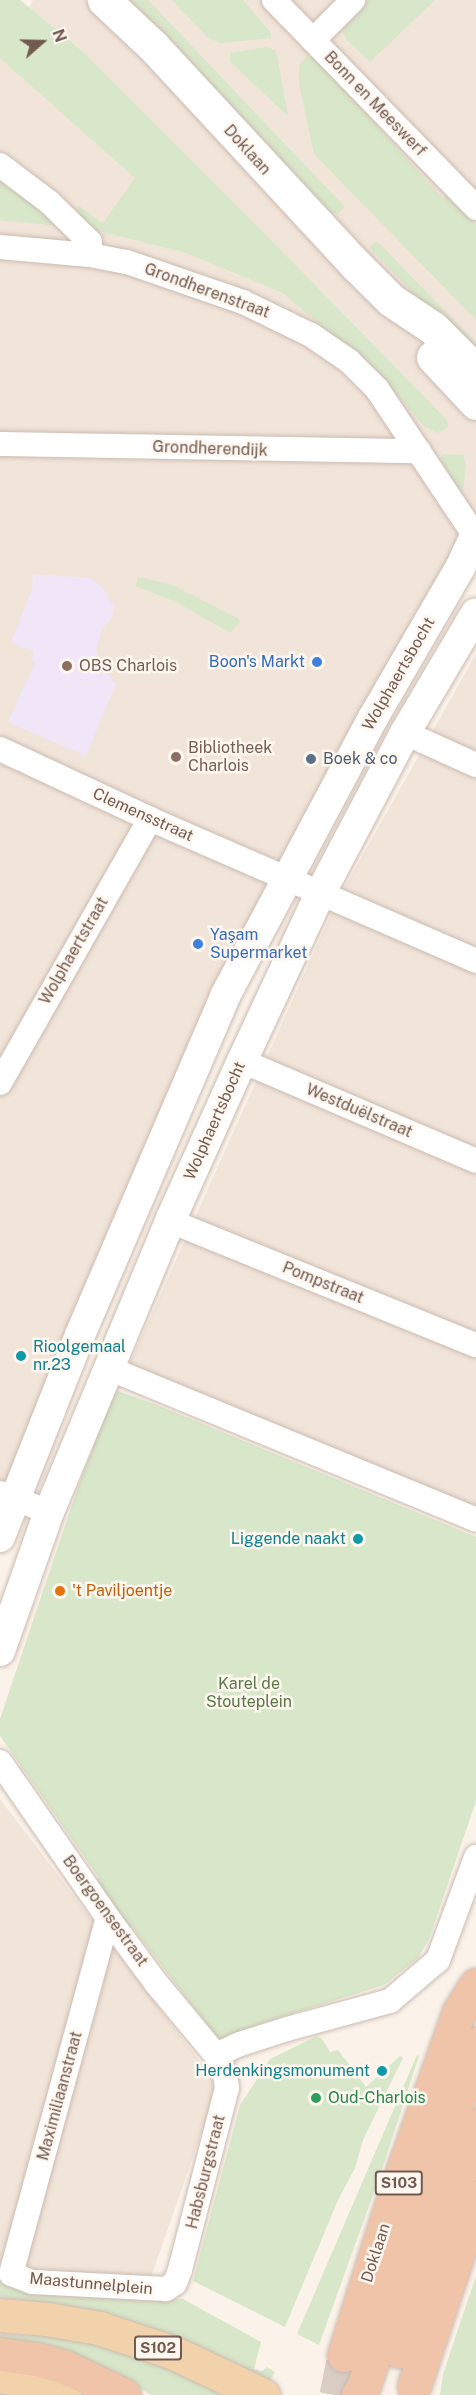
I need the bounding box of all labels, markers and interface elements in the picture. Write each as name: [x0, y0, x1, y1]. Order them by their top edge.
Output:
north arrow: [12, 12, 72, 72]
text: N: [48, 27, 70, 45]
street label: Bonn en Meeswerf: [320, 47, 430, 161]
street label: Doklaan: [220, 121, 274, 179]
street label: Grondherenstraat: [142, 259, 272, 323]
street label: Grondherendijk: [152, 437, 268, 461]
street label: Wolphaertsbocht: [359, 614, 439, 734]
place label: Boon's Markt: [209, 652, 305, 672]
marker: Boon's Markt: [310, 655, 324, 669]
place label: OBS Charlois: [79, 656, 177, 676]
marker: OBS Charlois: [60, 659, 74, 673]
place label: Bibliotheek Charlois: [188, 738, 272, 776]
place label: Boek & co: [323, 749, 398, 769]
marker: Bibliotheek Charlois: [169, 750, 183, 764]
marker: Boek & co: [304, 752, 318, 766]
street label: Clemensstraat: [90, 784, 196, 846]
street label: Wolphaertstraat: [35, 894, 113, 1008]
place label: Yaşam Supermarket: [210, 925, 307, 963]
marker: Yaşam Supermarket: [191, 937, 205, 951]
street label: Wolphaertsbocht: [180, 1059, 250, 1183]
street label: Westduëlstraat: [303, 1080, 415, 1142]
street label: Pompstraat: [280, 1258, 366, 1308]
place label: Rioolgemaal nr.23: [33, 1337, 126, 1375]
marker: Rioolgemaal nr.23: [14, 1349, 28, 1363]
place label: Liggende naakt: [231, 1529, 346, 1549]
marker: Liggende naakt: [351, 1532, 365, 1546]
place label: 't Paviljoentje: [72, 1581, 172, 1601]
marker: 't Paviljoentje: [53, 1584, 67, 1598]
park label: Karel de Stouteplein: [206, 1674, 292, 1712]
street label: Boergoensestraat: [58, 1852, 152, 1970]
street label: Maximiliaanstraat: [34, 2029, 86, 2163]
place label: Herdenkingsmonument: [195, 2061, 370, 2081]
marker: Herdenkingsmonument: [375, 2064, 389, 2078]
place label: Oud-Charlois: [328, 2088, 425, 2108]
marker: Oud-Charlois: [309, 2091, 323, 2105]
street label: Habsburgstraat: [183, 2113, 229, 2231]
road number: S103: [374, 2171, 424, 2195]
street label: Doklaan: [357, 2221, 395, 2285]
street label: Maastunnelplein: [29, 2269, 153, 2299]
road number: S102: [134, 2336, 182, 2360]

